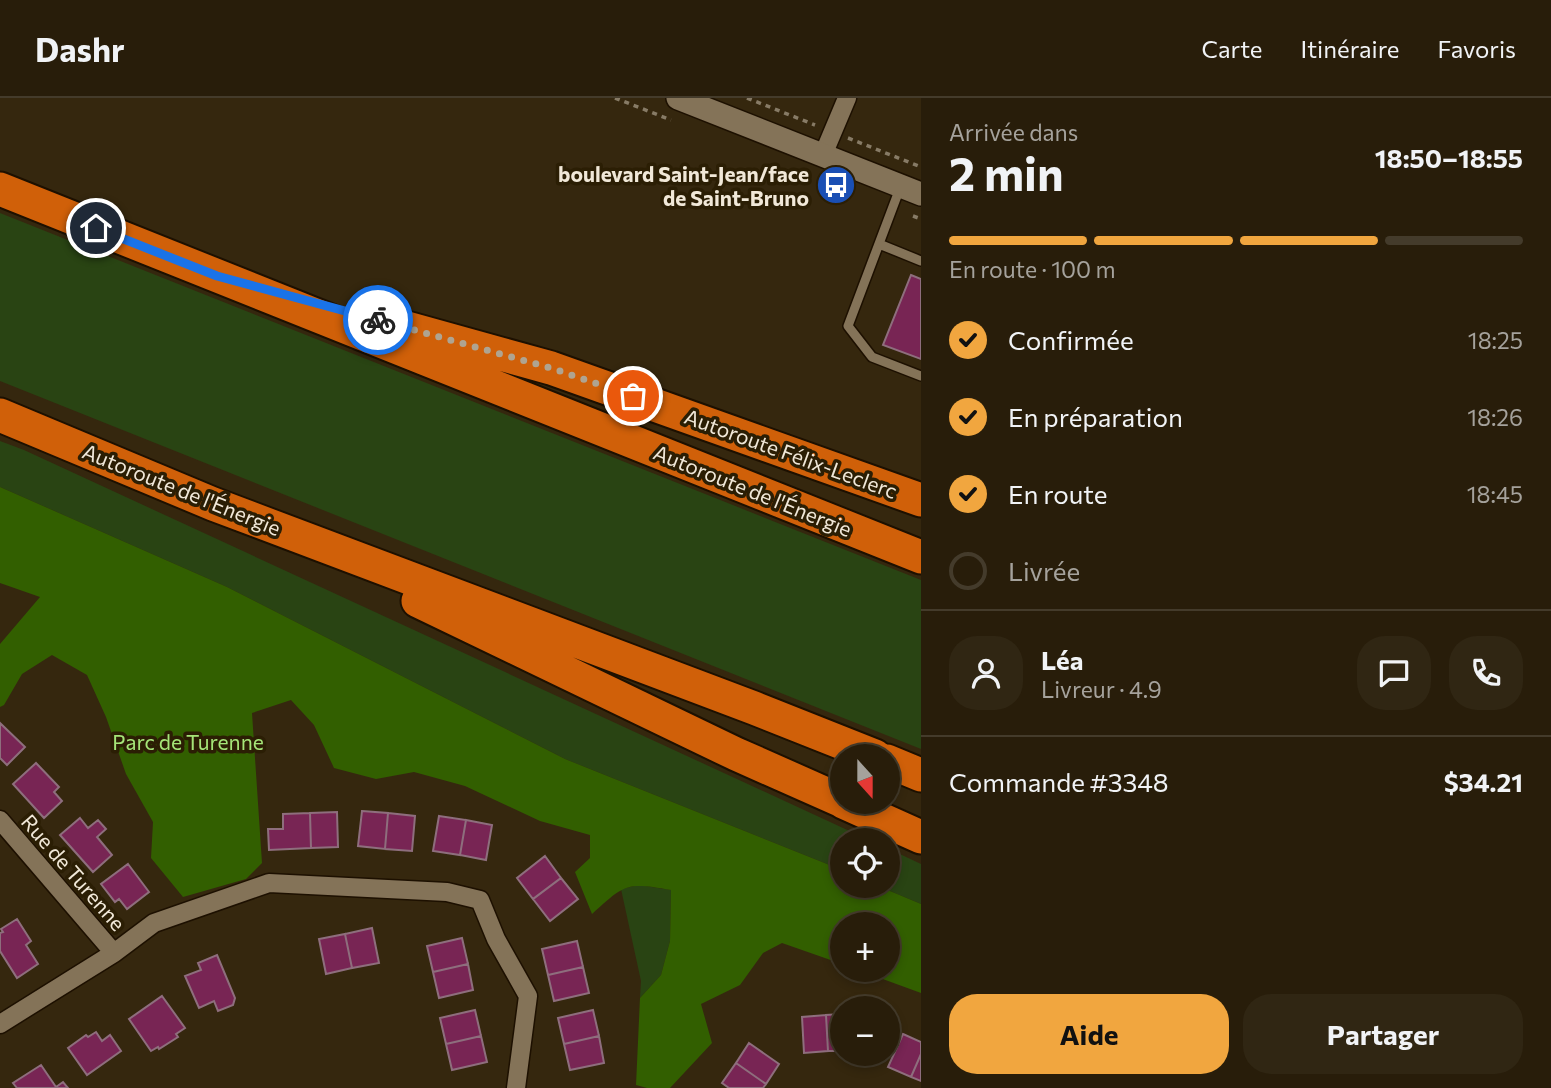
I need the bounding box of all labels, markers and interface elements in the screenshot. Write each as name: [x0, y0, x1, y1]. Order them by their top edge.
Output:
text: Dashr: [35, 28, 125, 69]
text: Carte: [1202, 34, 1263, 63]
text: Itinéraire: [1301, 34, 1400, 63]
text: Favoris: [1438, 34, 1516, 63]
text: Arrivée dans: [949, 118, 1078, 146]
text: 18:50–18:55: [1375, 142, 1523, 173]
text: 2 min: [949, 144, 1064, 200]
place label: boulevard Saint-Jean/face de Saint-Bruno: [558, 161, 809, 210]
bus stop icon: boulevard Saint-Jean/face de Saint-Bruno: [815, 164, 857, 206]
pin: [66, 198, 126, 258]
icon: home: [77, 209, 115, 247]
text: En route · 100 m: [949, 255, 1116, 283]
courier: [343, 285, 413, 355]
icon: bike: [359, 301, 397, 339]
icon: check: [949, 321, 987, 359]
text: Confirmée: [1008, 324, 1134, 355]
text: 18:25: [1468, 326, 1523, 354]
pin: [603, 366, 663, 426]
icon: bag: [614, 377, 652, 415]
icon: check: [949, 398, 987, 436]
text: En préparation: [1008, 401, 1183, 432]
street label: Autoroute Félix-Leclerc: [681, 403, 901, 503]
text: 18:26: [1467, 403, 1523, 431]
street label: Autoroute de l'Énergie: [79, 438, 285, 540]
street label: Autoroute de l'Énergie: [650, 439, 856, 541]
icon: check: [949, 475, 987, 513]
text: En route: [1008, 478, 1108, 509]
text: 18:45: [1467, 480, 1523, 508]
text: Livrée: [1008, 555, 1080, 586]
button: person: [949, 636, 1023, 710]
button: chat: [1357, 636, 1431, 710]
button: phone: [1449, 636, 1523, 710]
text: Léa: [1041, 644, 1084, 675]
text: Livreur · 4.9: [1041, 675, 1162, 703]
park label: Parc de Turenne: [112, 729, 264, 754]
north arrow: [830, 744, 900, 814]
map controls: [830, 744, 900, 1066]
text: Commande #3348: [949, 766, 1169, 797]
text: $34.21: [1444, 766, 1523, 797]
street label: Rue de Turenne: [17, 809, 131, 935]
button: locate: [830, 828, 900, 898]
button: +: [830, 912, 900, 982]
button: Aide: [949, 994, 1229, 1074]
button: Partager: [1243, 994, 1523, 1074]
button: −: [830, 996, 900, 1066]

